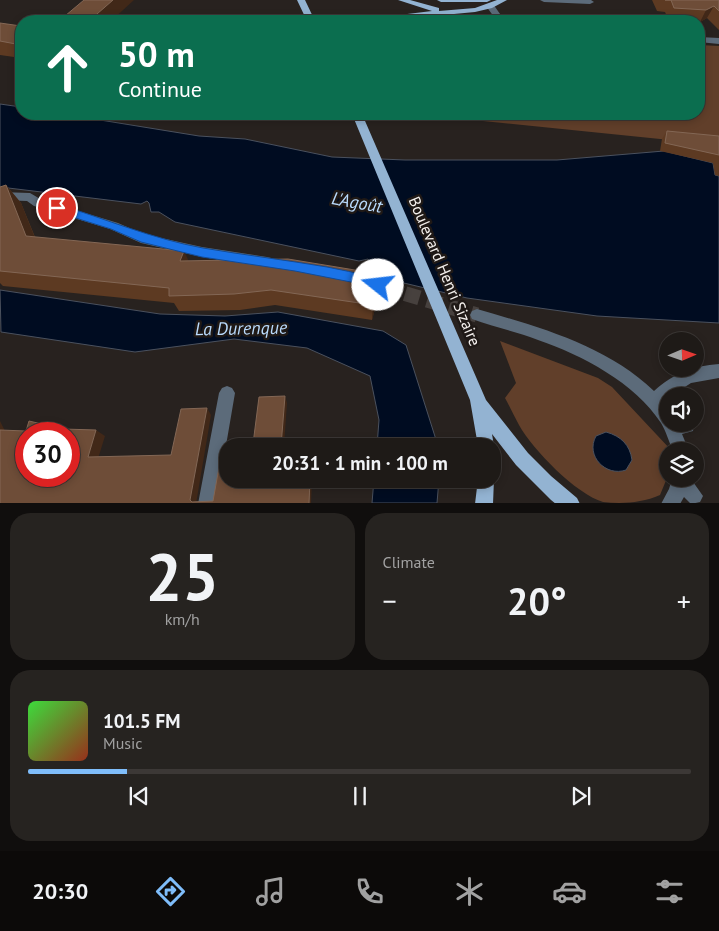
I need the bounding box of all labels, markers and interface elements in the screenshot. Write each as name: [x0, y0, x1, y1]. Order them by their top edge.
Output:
text: 50 m: [118, 31, 195, 77]
icon: ahead: [35, 35, 100, 100]
text: Continue: [118, 75, 202, 103]
water label: L'Agoût: [330, 186, 386, 218]
pin: [36, 187, 78, 229]
street label: Boulevard Henri Sizaire: [404, 193, 486, 349]
icon: arrive: [43, 194, 71, 222]
position arrow: [351, 258, 403, 310]
water label: La Durenque: [195, 316, 288, 340]
north arrow: [659, 332, 704, 378]
map controls: [659, 332, 704, 487]
button: sound: [659, 387, 704, 432]
speed limit sign: 30: [15, 422, 80, 487]
button: layers: [659, 442, 704, 487]
text: 20:31 · 1 min · 100 m: [272, 451, 448, 475]
text: 25: [145, 534, 219, 618]
text: Climate: [383, 552, 435, 572]
text: 20°: [507, 576, 567, 625]
text: −: [383, 582, 397, 619]
text: +: [677, 582, 691, 619]
text: km/h: [165, 609, 200, 629]
text: 101.5 FM: [103, 709, 180, 733]
text: Music: [103, 733, 143, 753]
icon: previous: [125, 782, 153, 810]
icon: pause: [346, 782, 374, 810]
icon: next: [567, 782, 595, 810]
icon: directions: [153, 874, 188, 909]
icon: music: [253, 874, 288, 909]
icon: phone: [352, 874, 387, 909]
icon: climate: [452, 874, 487, 909]
icon: car: [552, 874, 587, 909]
icon: filters: [652, 874, 687, 909]
text: 20:30: [32, 877, 88, 905]

